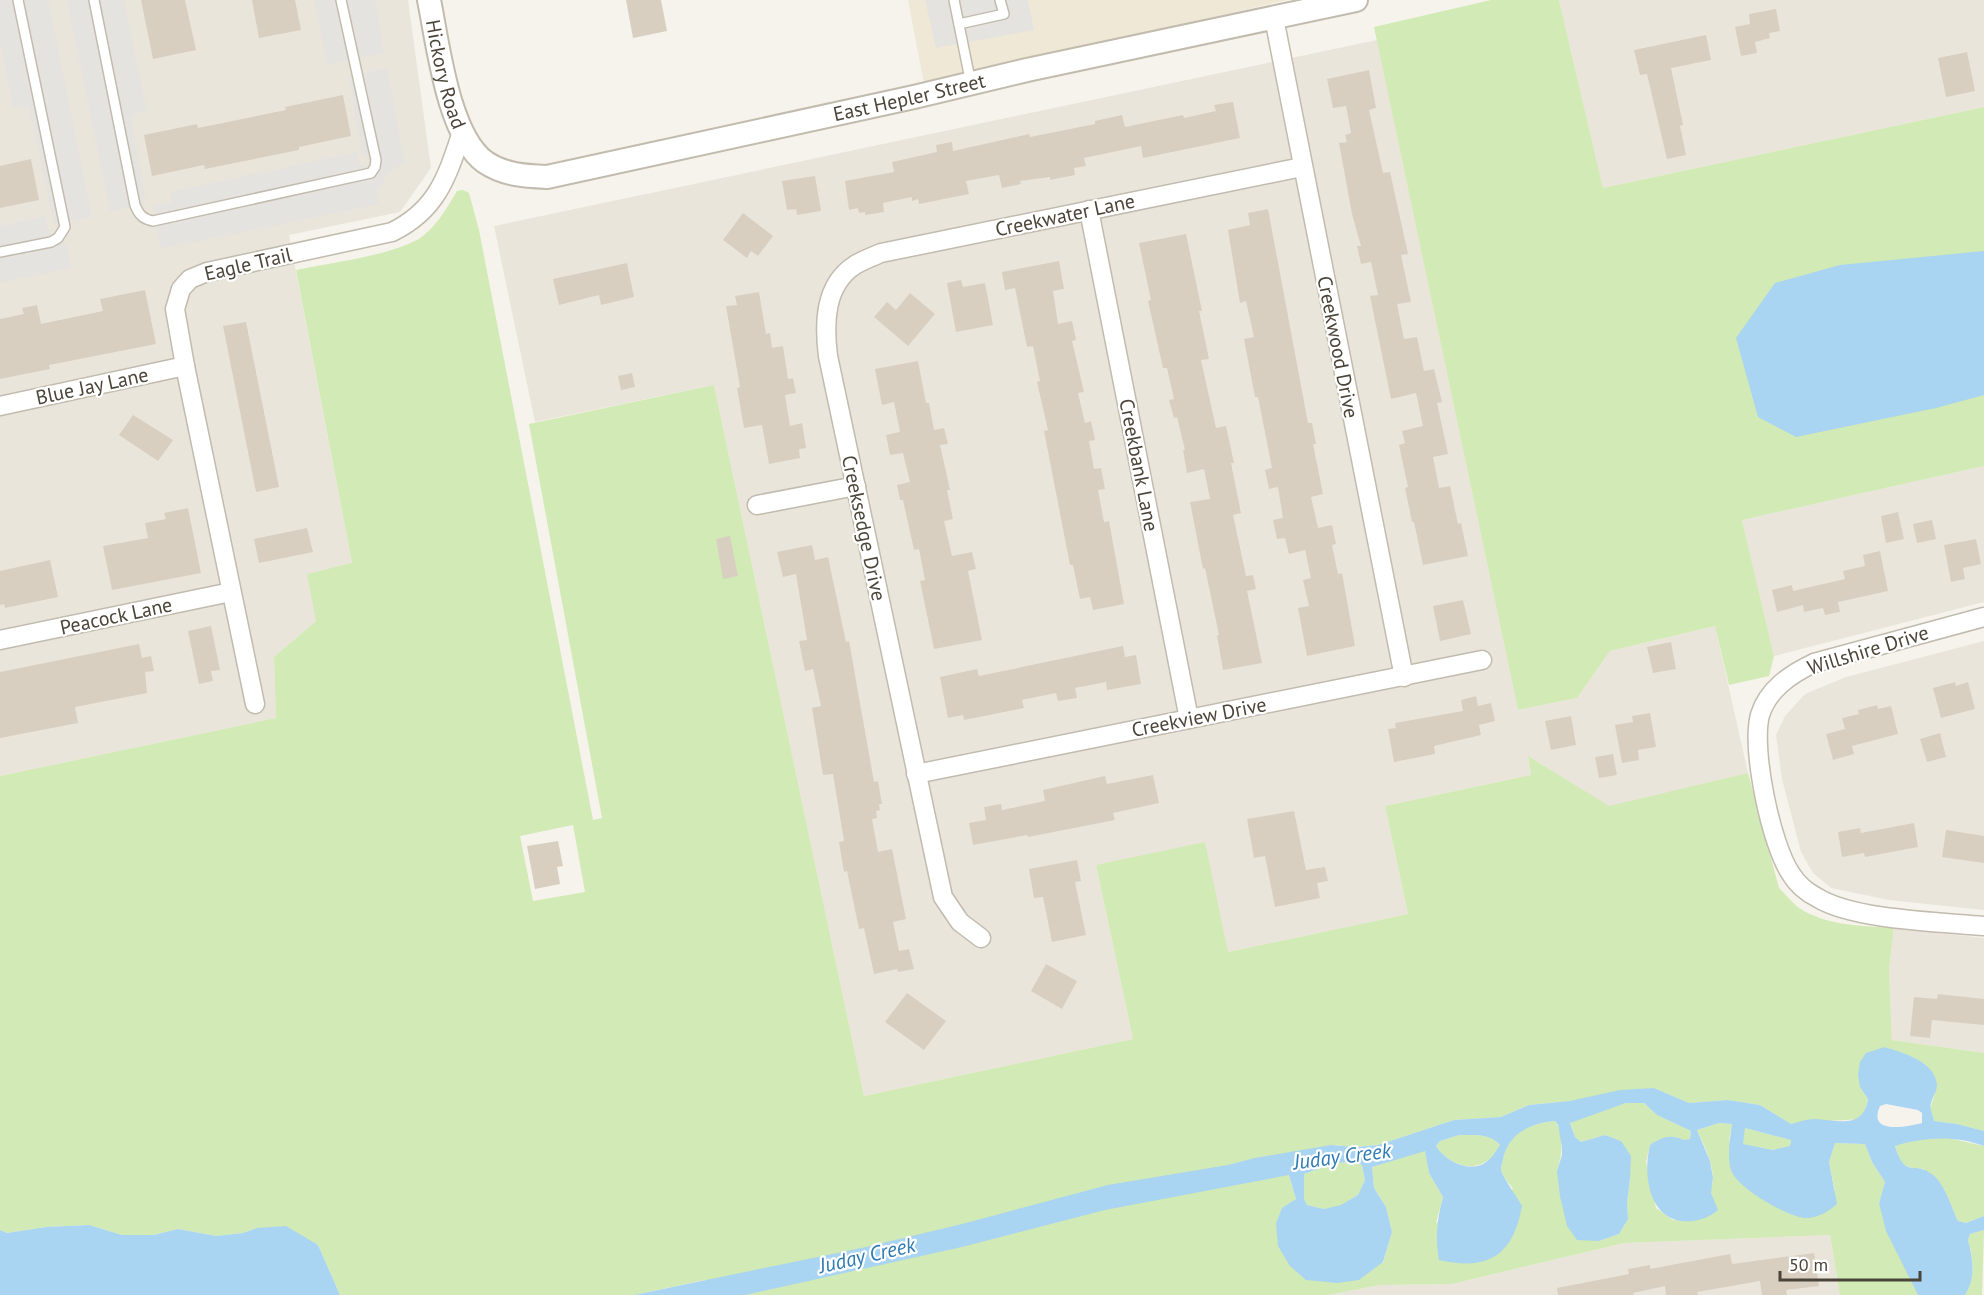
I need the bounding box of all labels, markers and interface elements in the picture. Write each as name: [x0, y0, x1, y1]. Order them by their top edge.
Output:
street label: Hickory Road: [420, 18, 472, 133]
street label: East Hepler Street: [831, 67, 988, 127]
street label: Creekwater Lane: [993, 188, 1137, 242]
street label: Eagle Trail: [202, 241, 294, 287]
street label: Creekwood Drive: [1311, 274, 1365, 420]
street label: Blue Jay Lane: [33, 361, 151, 411]
street label: Creekbank Lane: [1113, 397, 1165, 533]
street label: Creeksedge Drive: [836, 453, 892, 603]
street label: Peacock Lane: [57, 591, 175, 641]
street label: Willshire Drive: [1804, 619, 1932, 681]
street label: Creekview Drive: [1129, 691, 1269, 743]
water label: Juday Creek: [1290, 1136, 1394, 1176]
water label: Juday Creek: [814, 1230, 919, 1280]
scale bar: [1780, 1244, 1920, 1282]
text: 50 m: [1789, 1253, 1828, 1276]

